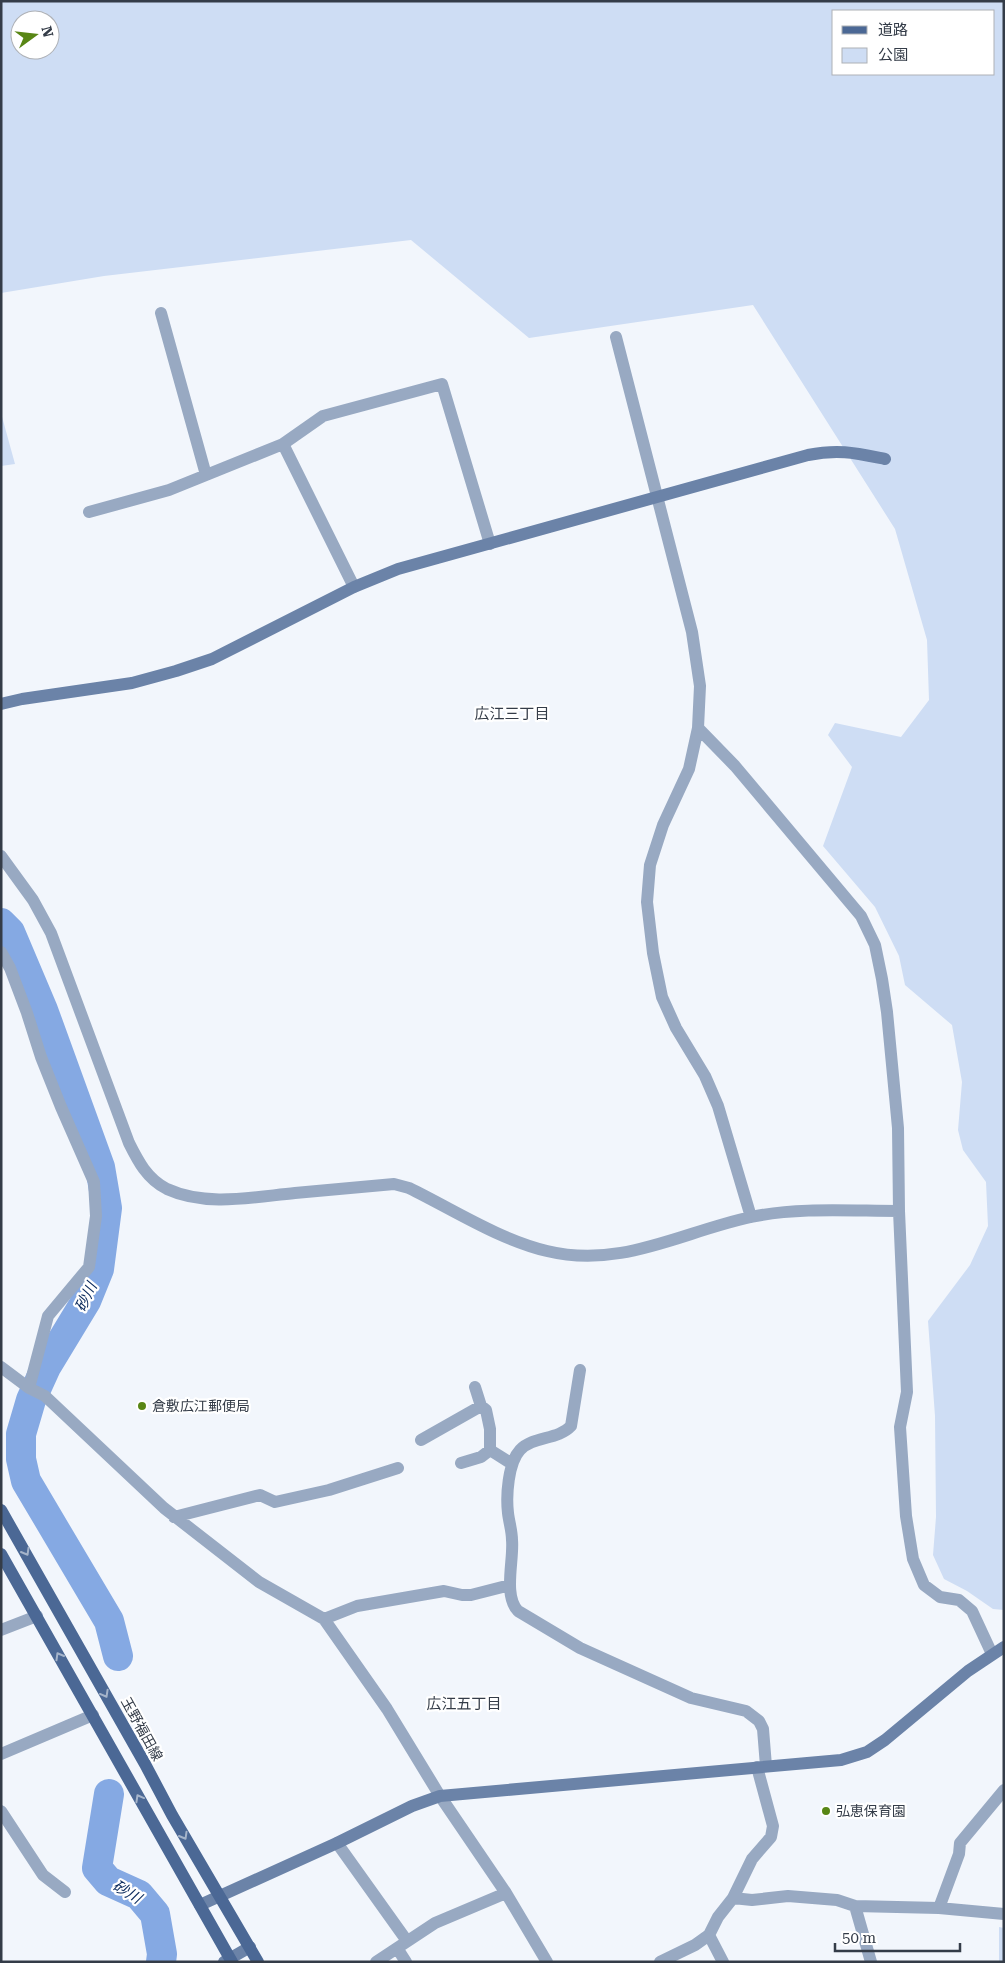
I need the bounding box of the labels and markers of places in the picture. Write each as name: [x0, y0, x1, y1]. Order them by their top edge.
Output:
place label: 倉敷広江郵便局: [152, 1398, 250, 1414]
marker: 倉敷広江郵便局: [136, 1400, 148, 1412]
place label: 弘恵保育園: [836, 1803, 906, 1819]
marker: 弘恵保育園: [820, 1805, 832, 1817]

